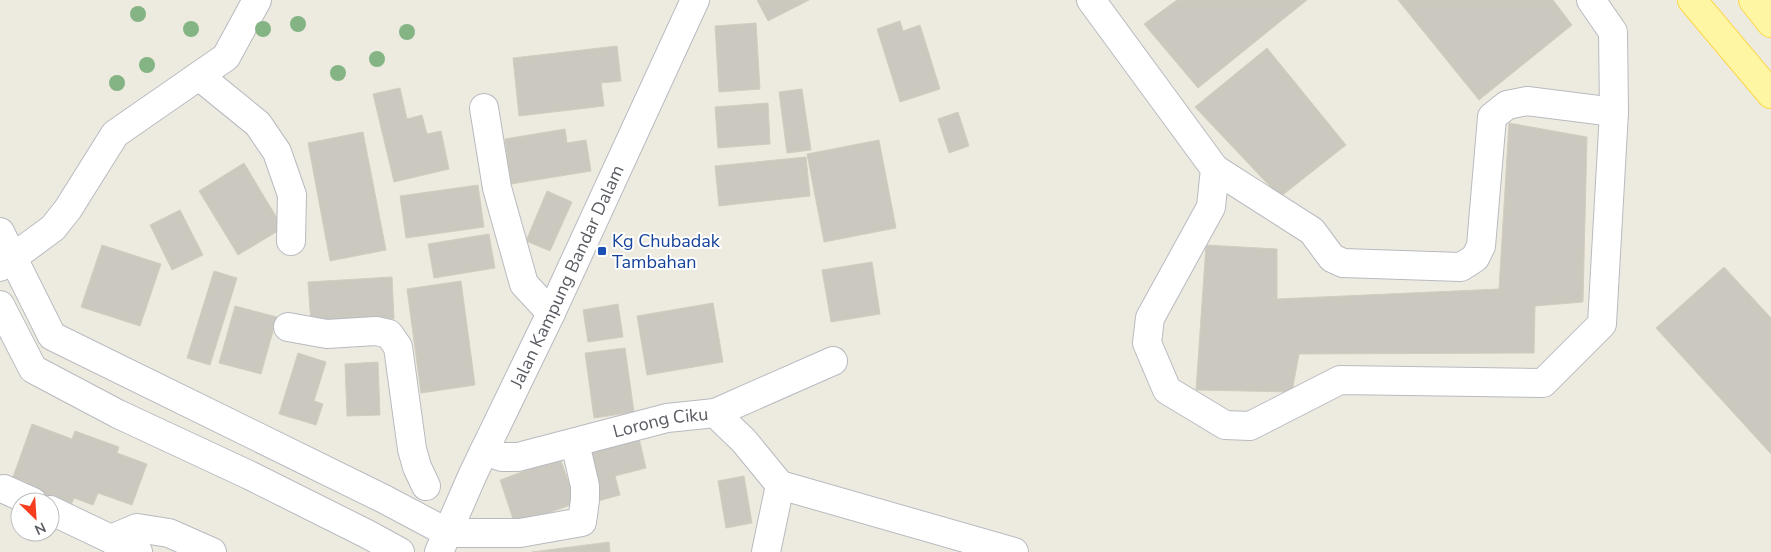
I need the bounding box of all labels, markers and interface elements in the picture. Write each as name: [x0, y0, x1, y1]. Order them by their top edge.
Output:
street label: Jalan Kampung Bandar Dalam: [504, 161, 630, 393]
place label: Kg Chubadak Tambahan: [612, 229, 721, 274]
marker: Kg Chubadak Tambahan: [596, 245, 608, 257]
street label: Lorong Ciku: [610, 402, 709, 444]
north arrow: [10, 492, 60, 542]
text: N: [32, 518, 49, 539]

